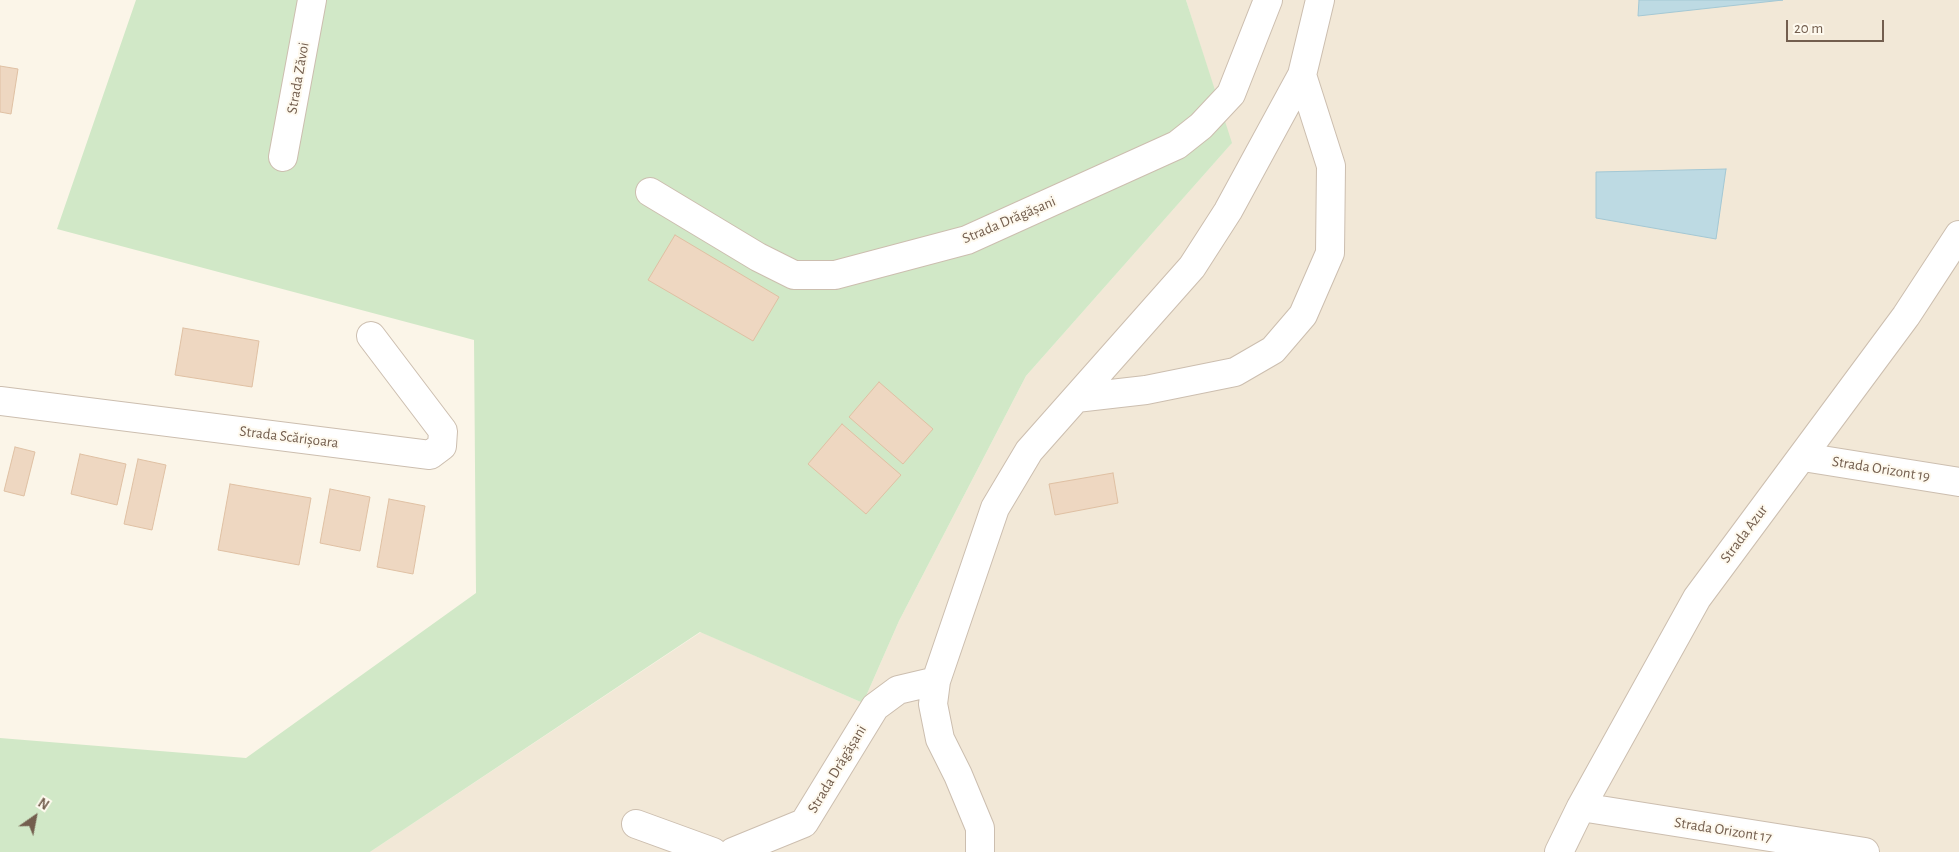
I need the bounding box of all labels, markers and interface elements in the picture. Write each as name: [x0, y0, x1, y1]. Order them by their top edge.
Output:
scale bar: [1789, 10, 1886, 42]
text: 20 m: [1794, 21, 1823, 36]
street label: Strada Zăvoi: [283, 41, 313, 115]
street label: Strada Drăgășani: [960, 192, 1058, 248]
street label: Strada Scărișoara: [238, 422, 340, 452]
street label: Strada Orizont 19: [1831, 452, 1931, 486]
street label: Strada Azur: [1716, 501, 1772, 567]
street label: Strada Drăgășani: [804, 722, 870, 816]
north arrow: [10, 792, 60, 842]
text: N: [35, 796, 51, 813]
street label: Strada Orizont 17: [1673, 813, 1773, 847]

